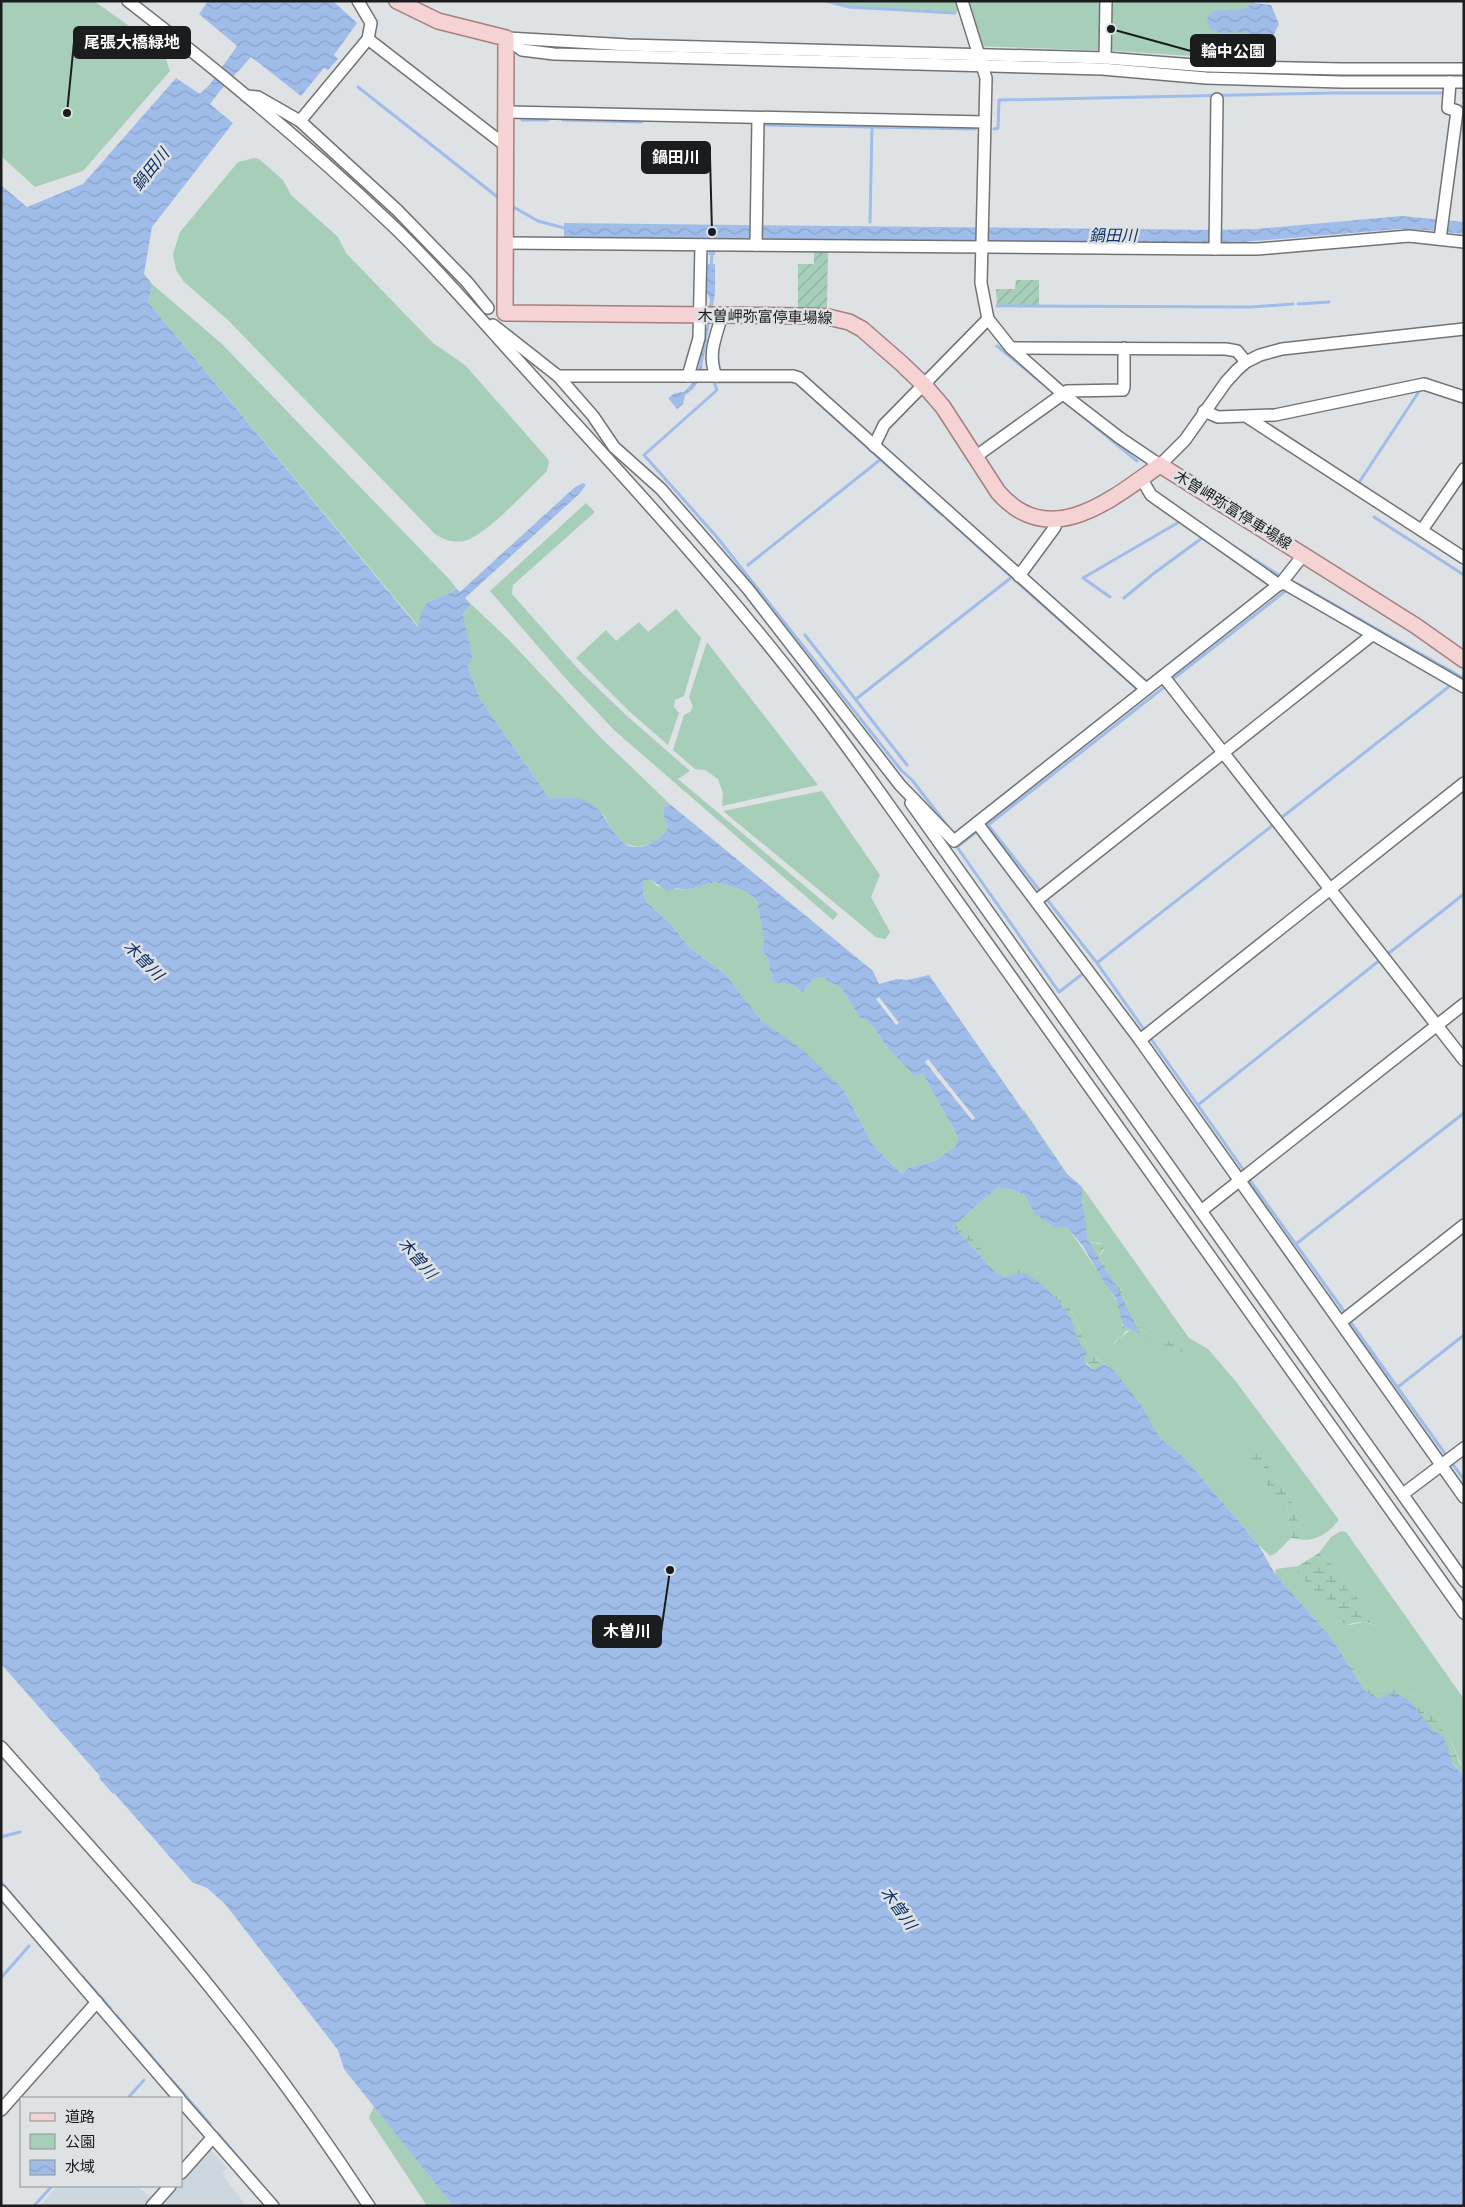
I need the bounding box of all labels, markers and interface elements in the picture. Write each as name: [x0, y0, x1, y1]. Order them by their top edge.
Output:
callout: 尾張大橋緑地: [74, 27, 190, 58]
text: 尾張大橋緑地: [84, 33, 180, 52]
callout: 輪中公園: [1191, 35, 1275, 66]
text: 輪中公園: [1201, 42, 1265, 61]
callout: 鍋田川: [642, 142, 710, 173]
water label: 鍋田川: [128, 143, 174, 194]
text: 鍋田川: [652, 148, 700, 167]
water label: 鍋田川: [1089, 226, 1139, 245]
street label: 木曽岬弥富停車場線: [697, 307, 833, 327]
street label: 木曽岬弥富停車場線: [1171, 467, 1295, 553]
water label: 木曽川: [120, 937, 169, 985]
water label: 木曽川: [395, 1234, 442, 1284]
callout: 木曽川: [593, 1616, 661, 1647]
text: 木曽川: [603, 1622, 651, 1641]
water label: 木曽川: [877, 1883, 922, 1935]
legend: [20, 2097, 182, 2187]
text: 道路: [65, 2108, 95, 2126]
text: 公園: [65, 2133, 95, 2151]
text: 水域: [65, 2158, 95, 2176]

